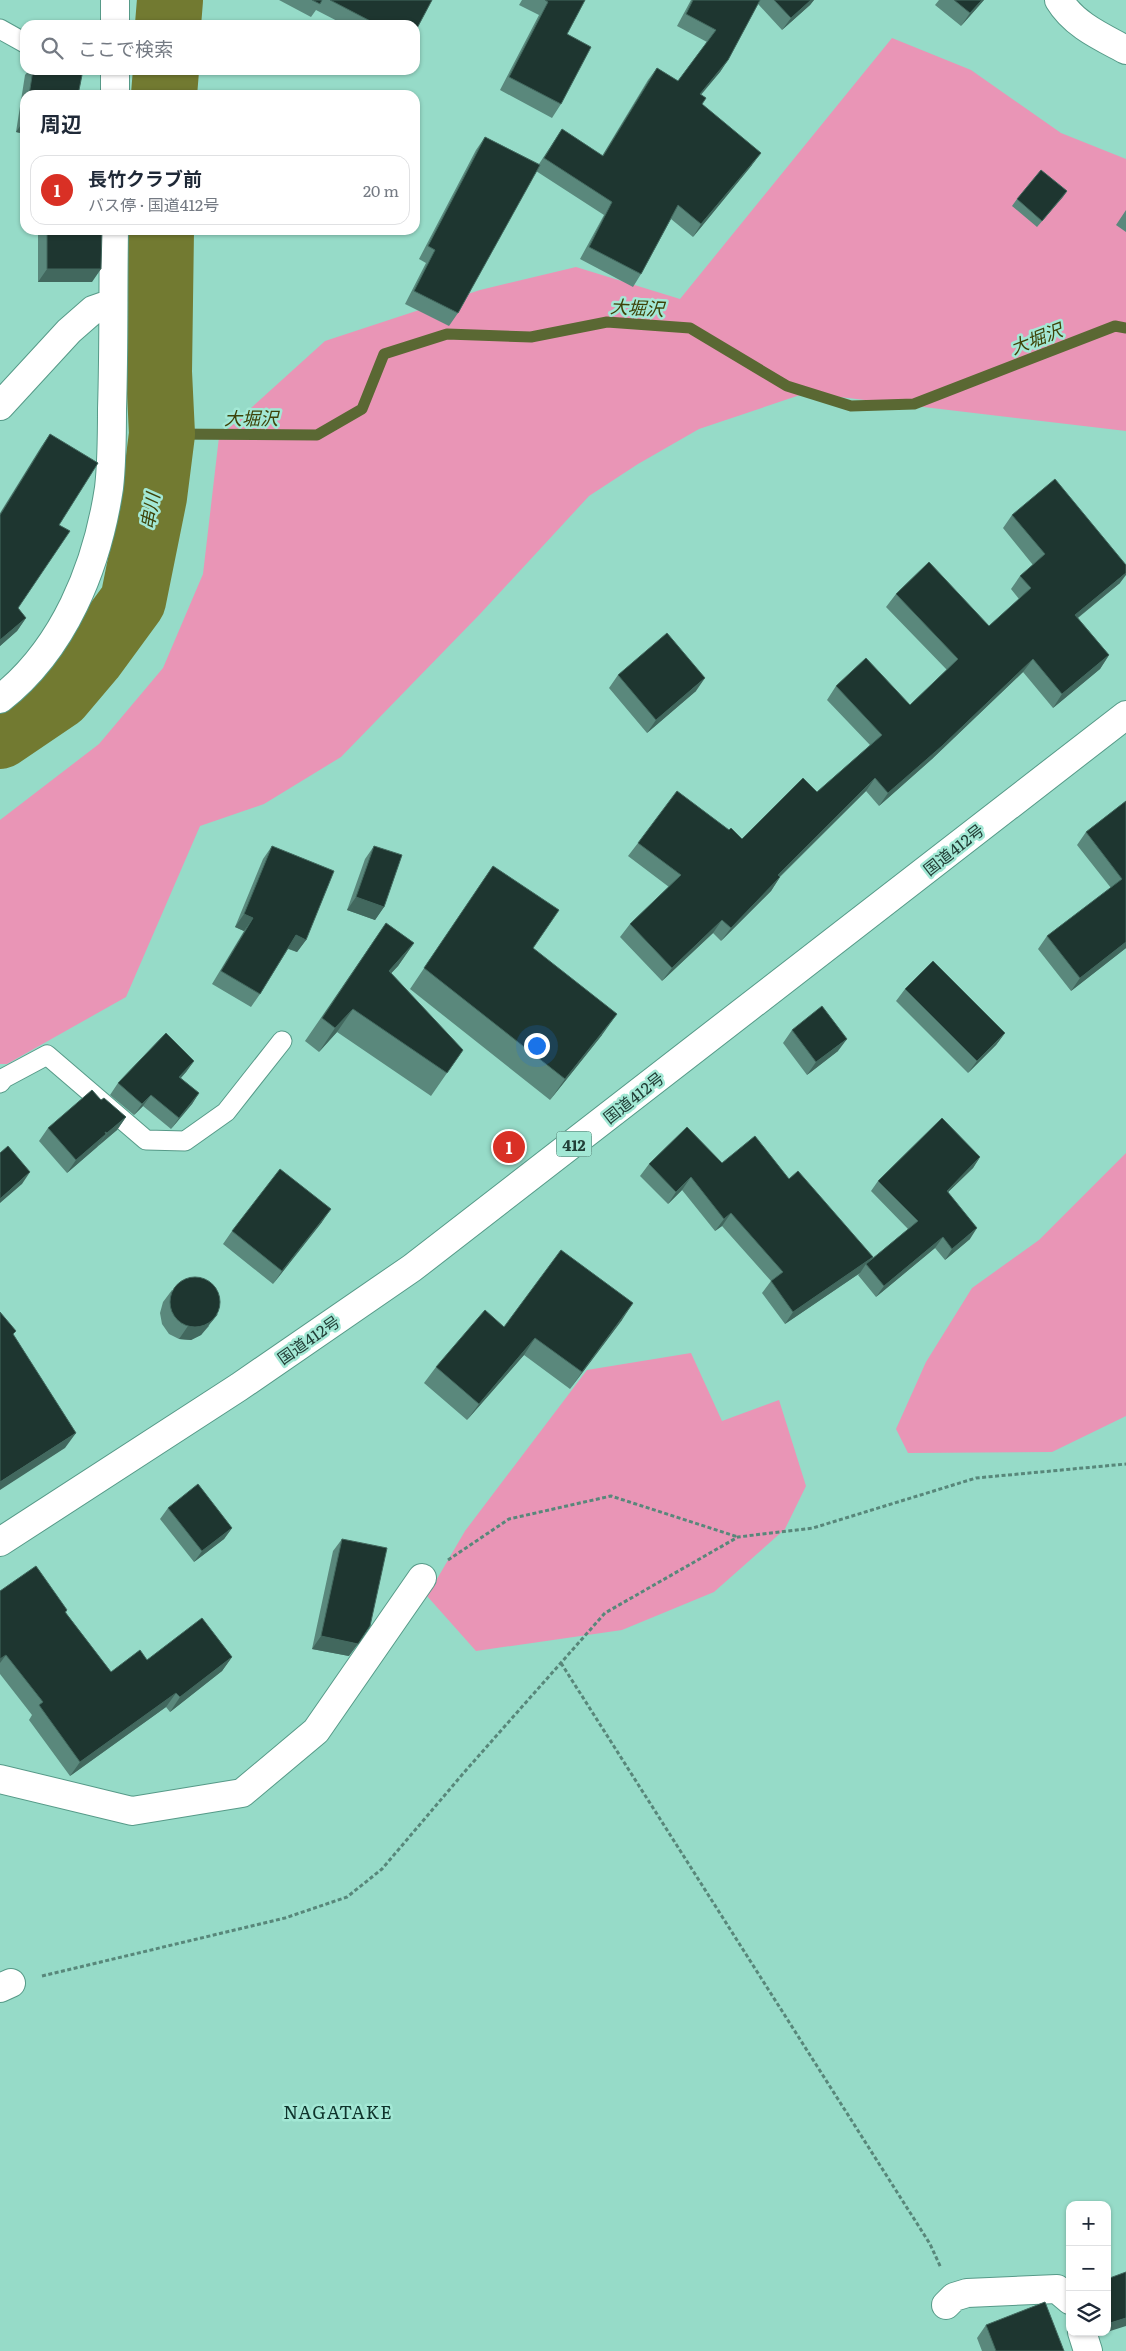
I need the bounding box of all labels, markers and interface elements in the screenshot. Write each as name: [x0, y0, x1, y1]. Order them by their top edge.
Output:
search box: [20, 20, 420, 75]
icon: search: [38, 34, 66, 62]
text: ここで検索: [78, 34, 173, 62]
text: 周辺: [40, 107, 82, 138]
text: 長竹クラブ前: [88, 164, 202, 192]
text: 1: [54, 178, 60, 202]
text: 20 m: [363, 178, 399, 202]
text: バス停 · 国道412号: [88, 192, 219, 216]
water label: 大堀沢: [609, 292, 667, 322]
water label: 大堀沢: [1006, 315, 1068, 360]
water label: 大堀沢: [224, 404, 280, 431]
water label: 串川: [133, 489, 166, 531]
street label: 国道412号: [917, 818, 989, 880]
your location: [524, 1033, 550, 1059]
street label: 国道412号: [597, 1066, 669, 1128]
pin: 1: [493, 1128, 525, 1166]
road number: 412: [556, 1132, 592, 1156]
street label: 国道412号: [272, 1309, 344, 1369]
district label: NAGATAKE: [283, 2098, 393, 2125]
map controls: [1066, 2201, 1111, 2336]
button: +: [1066, 2201, 1111, 2246]
button: −: [1066, 2246, 1111, 2291]
button: layers: [1066, 2291, 1111, 2336]

